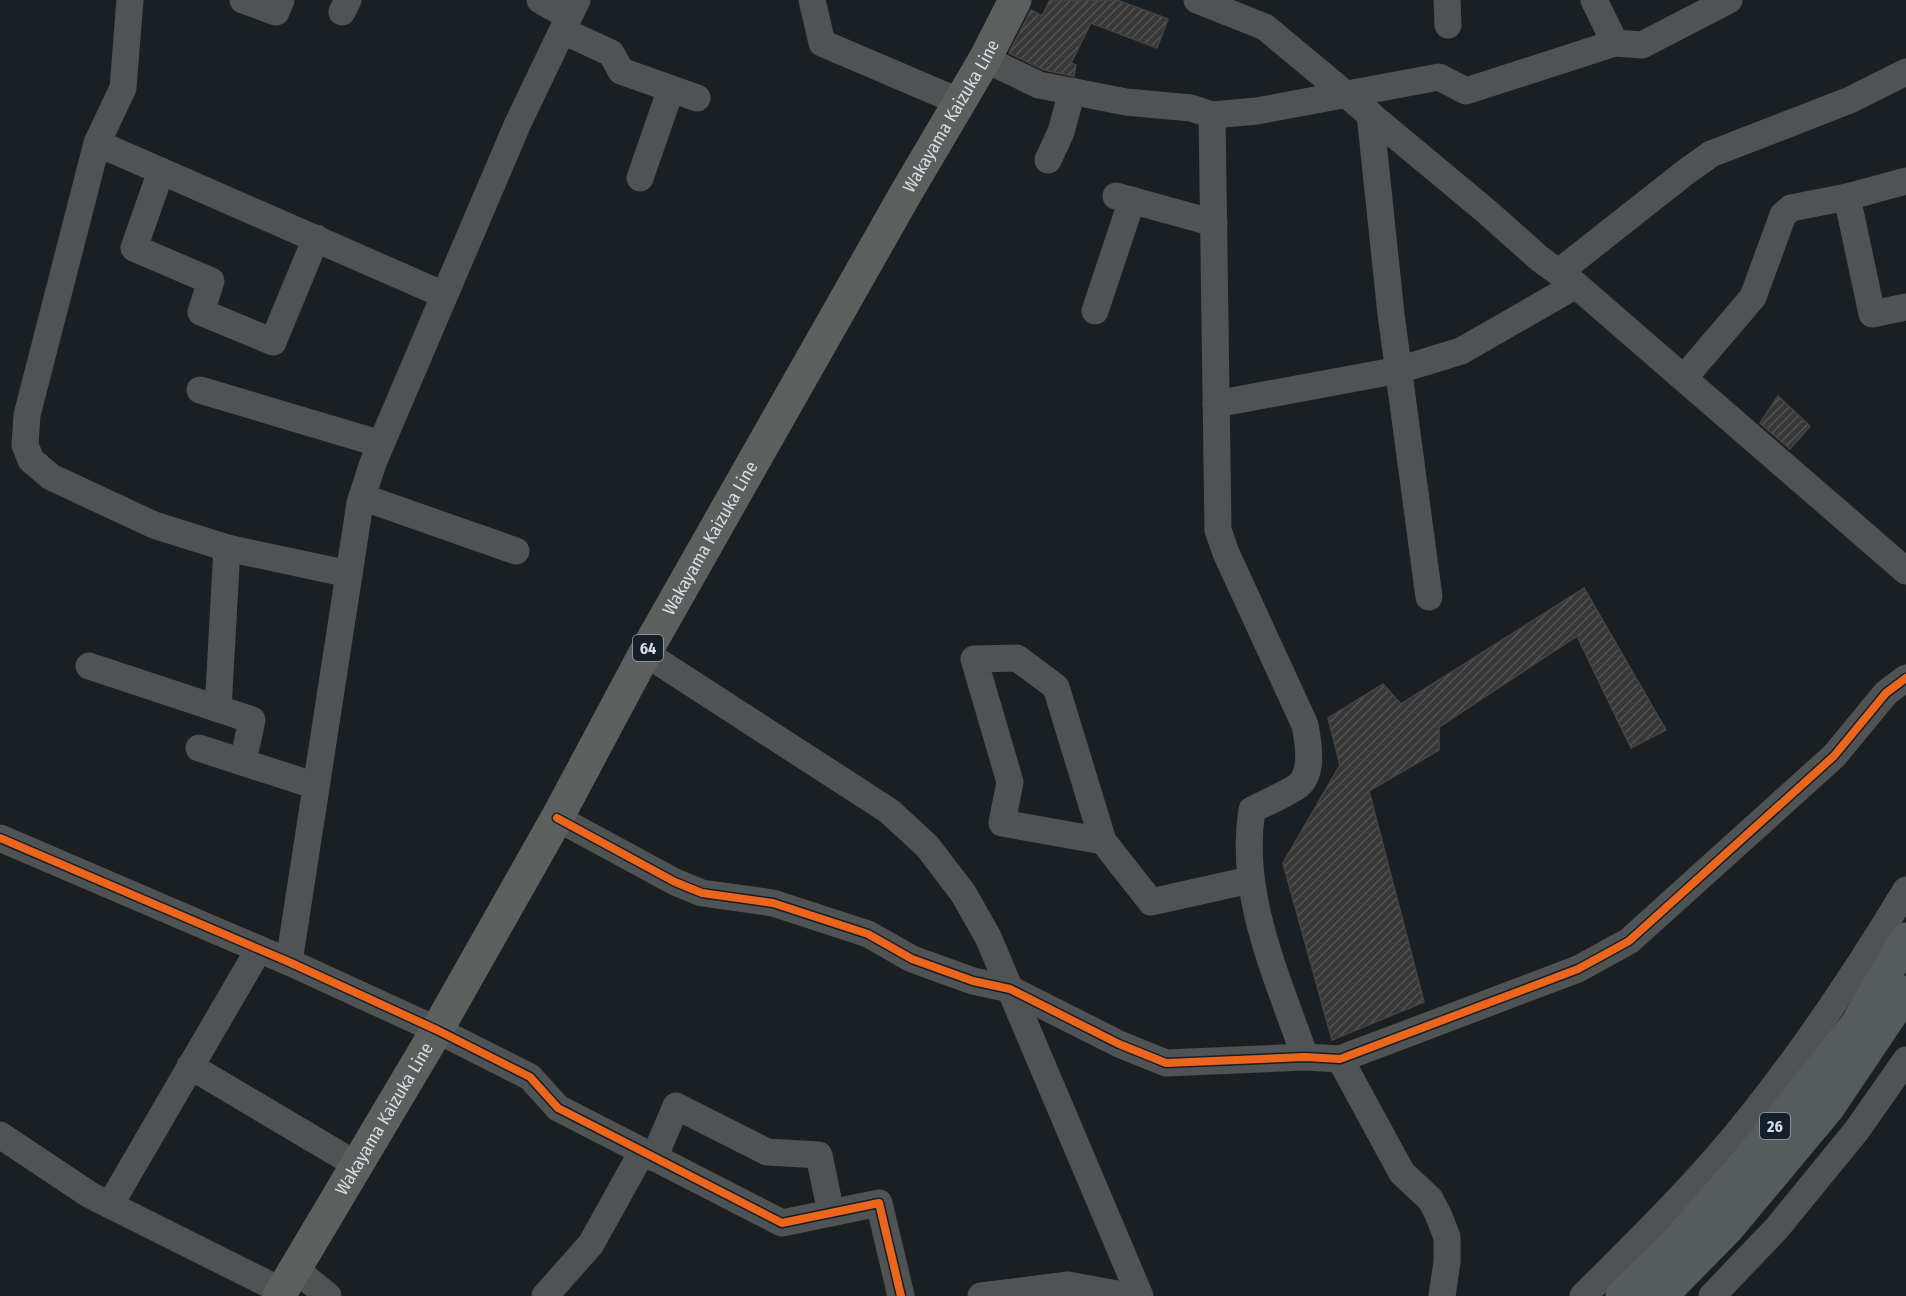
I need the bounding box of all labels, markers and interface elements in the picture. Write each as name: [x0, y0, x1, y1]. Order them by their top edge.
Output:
street label: Wakayama Kaizuka Line: [898, 36, 1004, 196]
street label: Wakayama Kaizuka Line: [658, 457, 763, 619]
road number: 64: [633, 635, 663, 661]
street label: Wakayama Kaizuka Line: [330, 1039, 438, 1199]
road number: 26: [1760, 1113, 1790, 1139]

